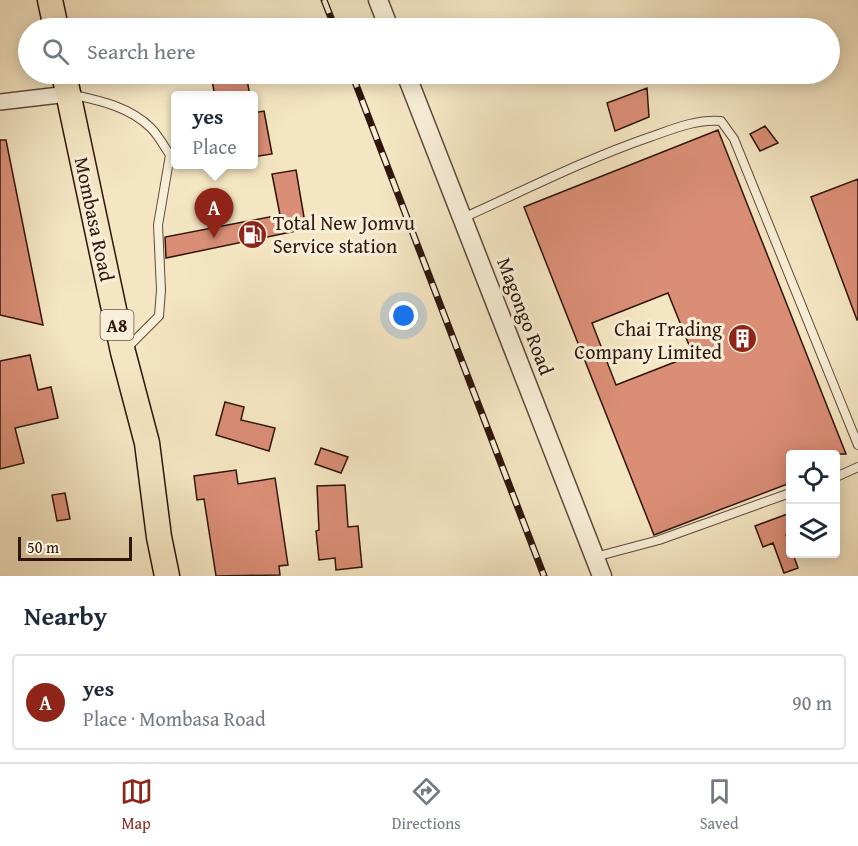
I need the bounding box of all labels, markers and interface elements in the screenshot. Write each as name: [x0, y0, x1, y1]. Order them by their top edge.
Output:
search box: [18, 18, 840, 84]
icon: search: [39, 35, 72, 68]
text: Search here: [87, 35, 196, 67]
popup: [171, 91, 258, 169]
text: yes: [192, 100, 224, 132]
text: Place: [192, 132, 237, 161]
street label: Mombasa Road: [68, 154, 122, 284]
pin: A: [194, 188, 234, 238]
place label: Total New Jomvu Service station: [273, 208, 415, 260]
fuel station icon: Total New Jomvu Service station: [236, 218, 268, 250]
street label: Magongo Road: [490, 253, 562, 379]
your location: [389, 301, 418, 330]
road number: A8: [100, 310, 134, 340]
place label: Chai Trading Company Limited: [574, 314, 722, 366]
building icon: Chai Trading Company Limited: [727, 323, 759, 355]
map controls: [786, 450, 840, 558]
button: locate: [786, 450, 840, 504]
button: layers: [786, 504, 840, 558]
scale bar: [18, 534, 132, 562]
text: 50 m: [27, 535, 59, 559]
text: Nearby: [24, 596, 107, 635]
text: yes: [83, 672, 114, 704]
text: A: [39, 688, 52, 717]
text: 90 m: [792, 688, 832, 717]
text: Place · Mombasa Road: [83, 704, 266, 733]
tab: Map: [120, 775, 153, 835]
tab: Directions: [392, 775, 461, 835]
tab: Saved: [700, 775, 738, 835]

